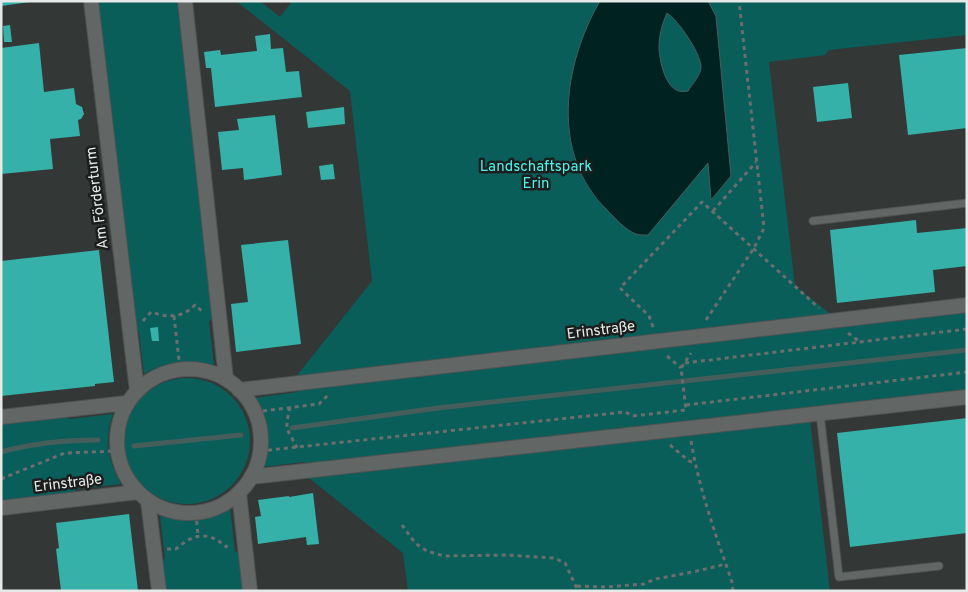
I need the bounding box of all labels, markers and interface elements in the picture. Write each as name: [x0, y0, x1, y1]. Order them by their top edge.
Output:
street label: Am Förderturm: [82, 146, 114, 250]
park label: Landschaftspark Erin: [480, 158, 592, 194]
street label: Erinstraße: [566, 317, 636, 345]
street label: Erinstraße: [33, 470, 103, 498]

